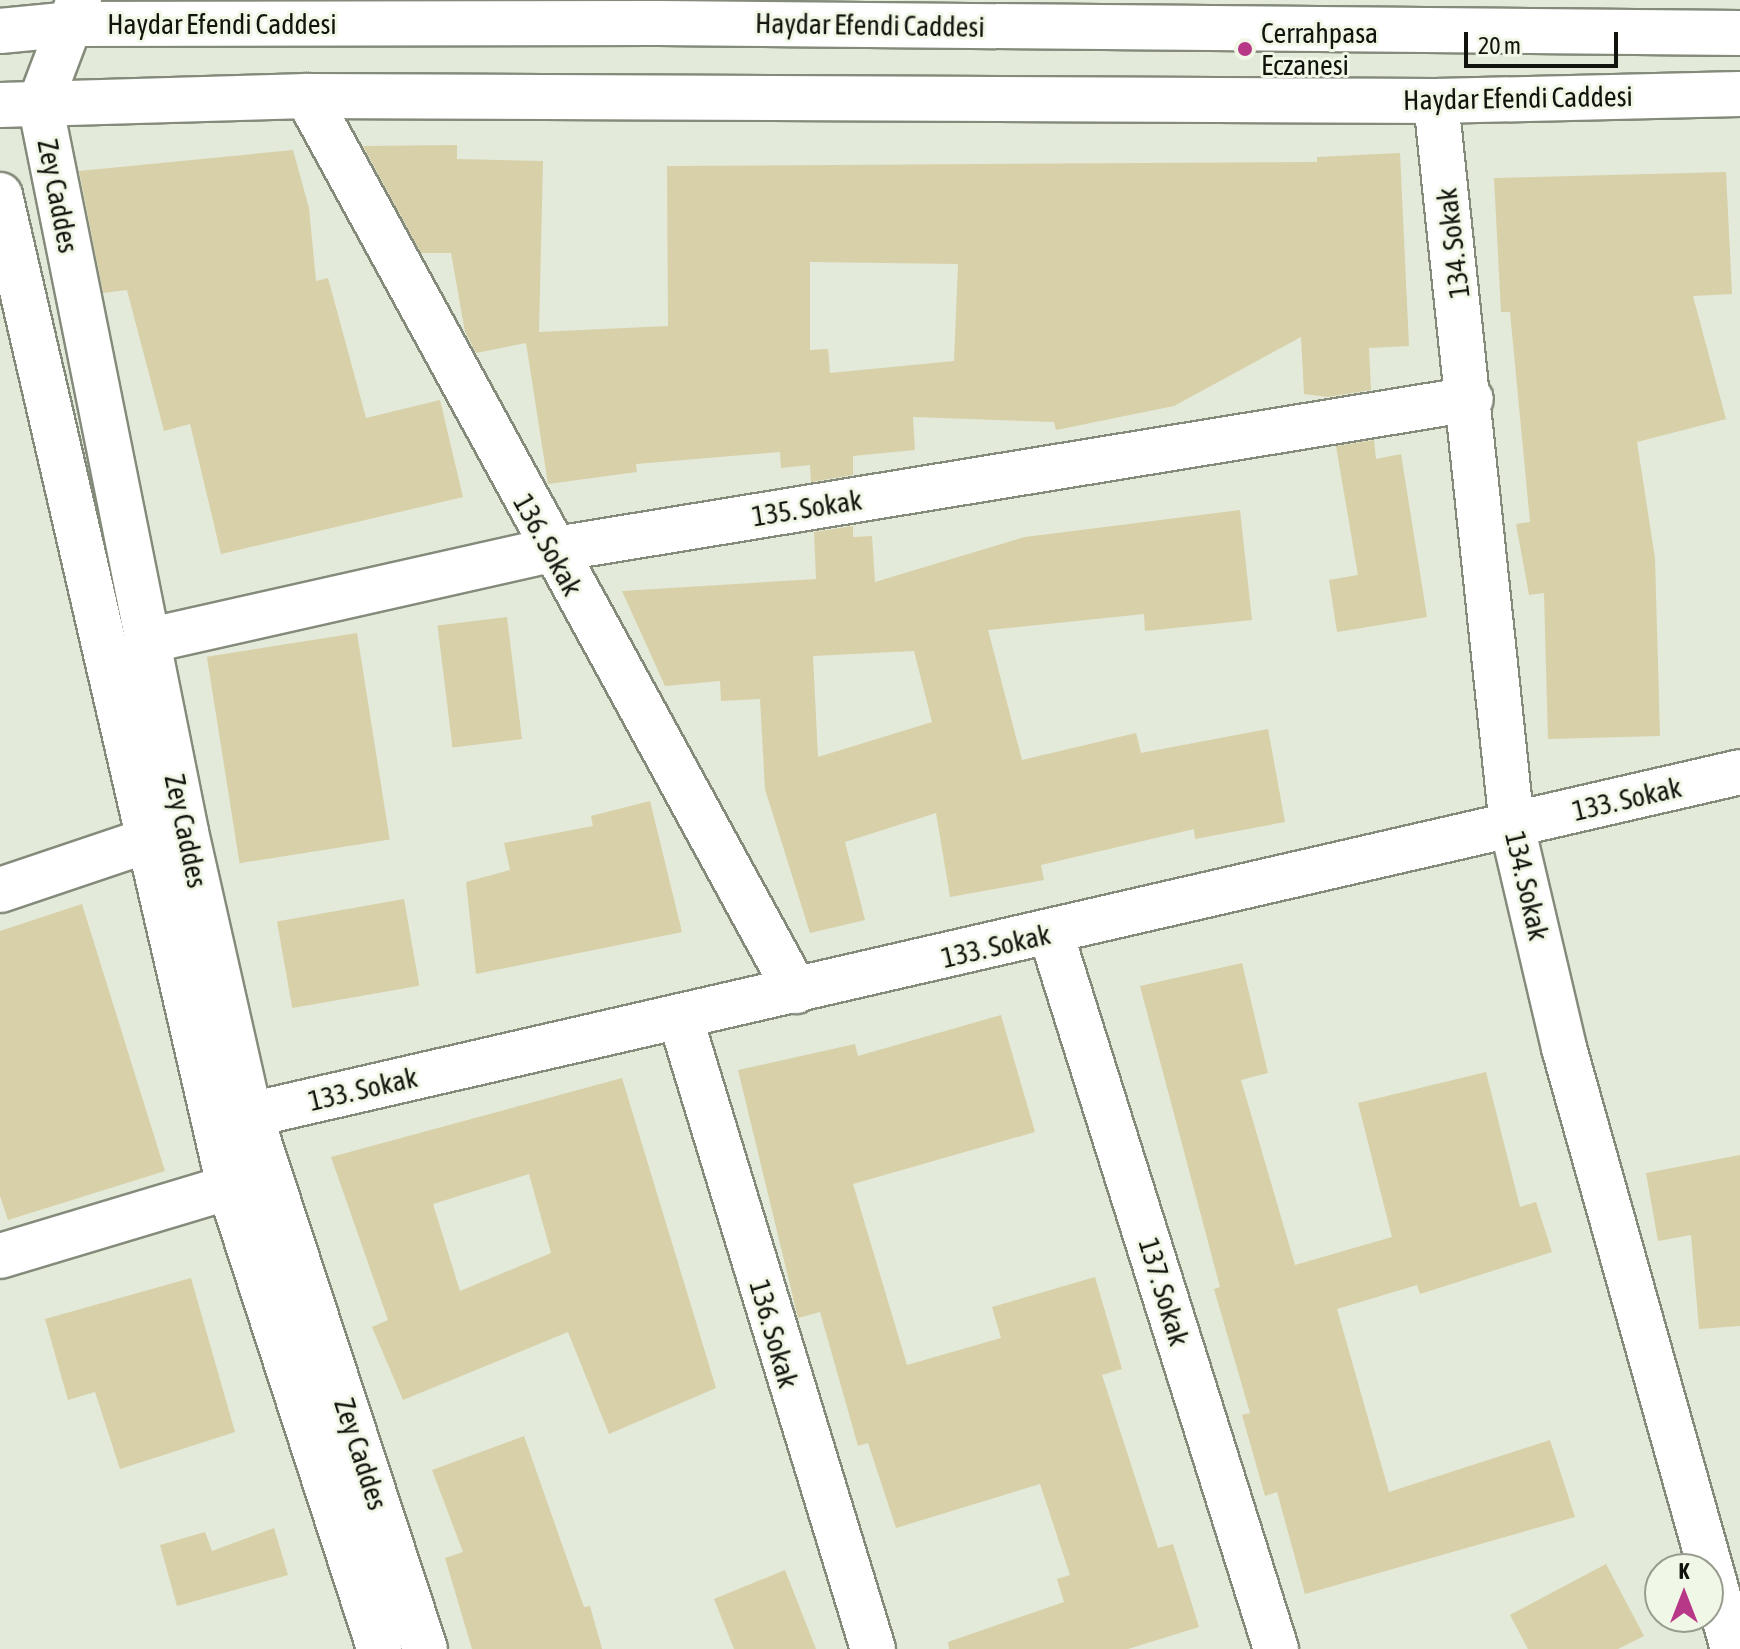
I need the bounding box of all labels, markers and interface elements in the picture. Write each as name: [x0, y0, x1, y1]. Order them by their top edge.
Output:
street label: Haydar Efendi Caddesi: [755, 6, 985, 44]
street label: Haydar Efendi Caddesi: [107, 7, 337, 41]
place label: Cerrahpasa Eczanesi: [1261, 16, 1378, 82]
scale bar: [1468, 16, 1622, 66]
text: 20 m: [1478, 32, 1521, 59]
marker: Cerrahpasa Eczanesi: [1236, 40, 1254, 58]
street label: Haydar Efendi Caddesi: [1403, 79, 1633, 117]
street label: Zey Caddes: [31, 136, 85, 256]
street label: 134. Sokak: [1430, 186, 1476, 300]
street label: 135. Sokak: [750, 483, 864, 533]
street label: 136. Sokak: [506, 488, 590, 602]
street label: 133. Sokak: [1569, 770, 1685, 828]
street label: Zey Caddes: [158, 771, 214, 891]
street label: 134. Sokak: [1498, 828, 1556, 944]
street label: 133. Sokak: [938, 917, 1054, 975]
street label: 133. Sokak: [305, 1060, 421, 1118]
street label: 137. Sokak: [1132, 1234, 1196, 1350]
street label: 136. Sokak: [743, 1276, 805, 1392]
street label: Zey Caddes: [327, 1394, 395, 1514]
north arrow: [1644, 1553, 1724, 1633]
text: K: [1679, 1558, 1689, 1584]

